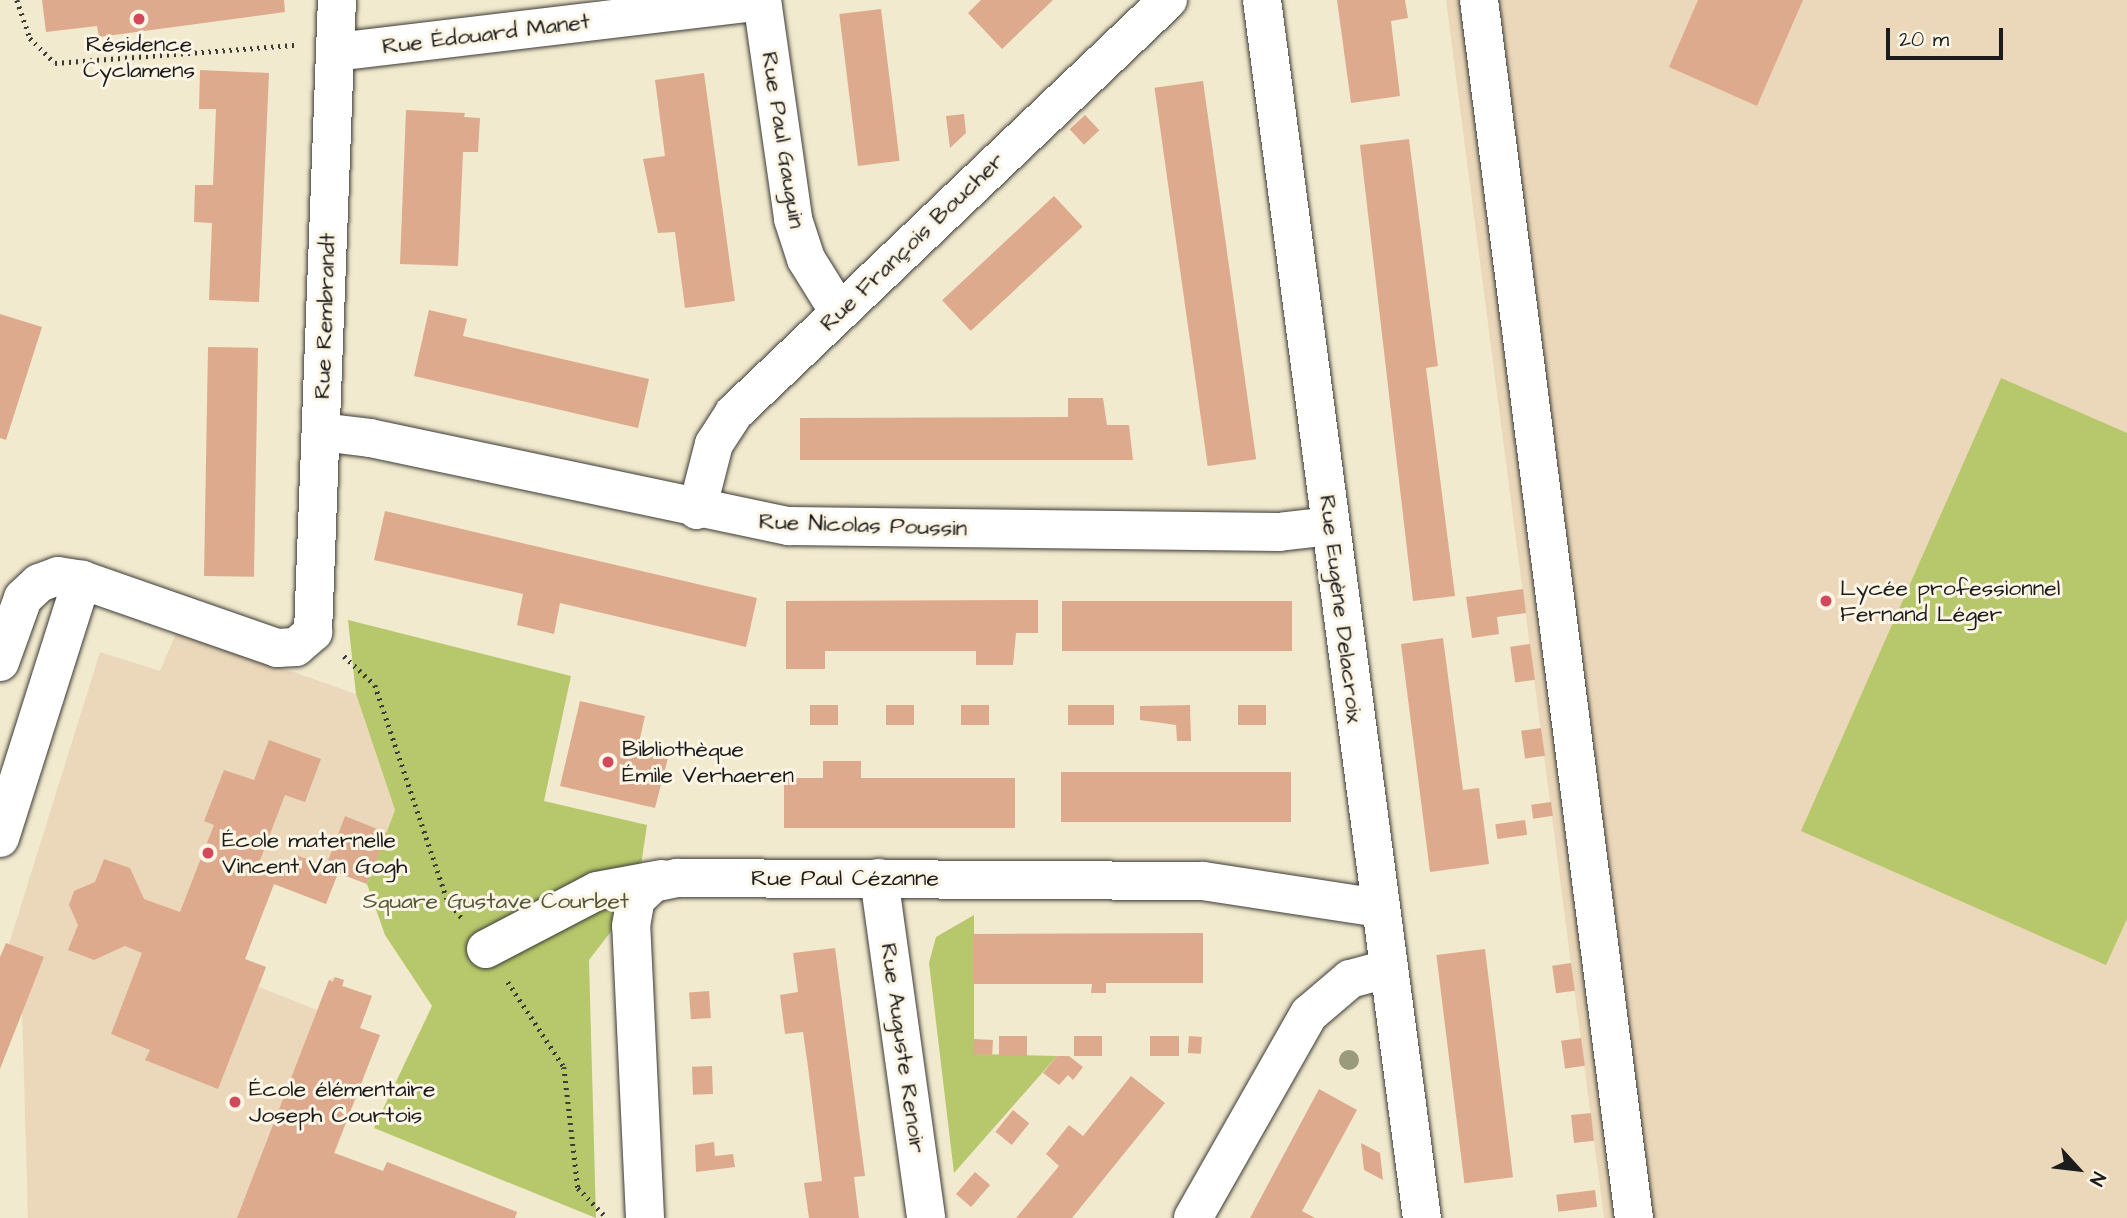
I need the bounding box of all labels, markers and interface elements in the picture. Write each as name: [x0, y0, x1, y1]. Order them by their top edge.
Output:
street label: Rue Édouard Manet: [381, 8, 591, 60]
marker: Résidence Cyclamens: [131, 11, 147, 27]
scale bar: [1889, 14, 2006, 58]
text: 20 m: [1899, 25, 1949, 54]
place label: Résidence Cyclamens: [83, 30, 195, 84]
street label: Rue Paul Gauguin: [755, 50, 811, 230]
street label: Rue François Boucher: [814, 147, 1010, 337]
street label: Rue Rembrandt: [308, 232, 342, 400]
street label: Rue Eugène Delacroix: [1313, 493, 1369, 725]
street label: Rue Nicolas Poussin: [758, 508, 968, 542]
place label: Lycée professionnel Fernand Léger: [1840, 574, 2060, 628]
marker: Lycée professionnel Fernand Léger: [1818, 593, 1834, 609]
place label: Bibliothèque Émile Verhaeren: [622, 735, 794, 789]
marker: Bibliothèque Émile Verhaeren: [600, 754, 616, 770]
place label: École maternelle Vincent Van Gogh: [222, 826, 407, 880]
marker: École maternelle Vincent Van Gogh: [200, 845, 216, 861]
street label: Rue Paul Cézanne: [751, 864, 939, 892]
park label: Square Gustave Courbet: [363, 887, 629, 915]
street label: Rue Auguste Renoir: [875, 941, 931, 1155]
place label: École élémentaire Joseph Courtois: [249, 1075, 435, 1129]
marker: École élémentaire Joseph Courtois: [227, 1094, 243, 1110]
north arrow: [2043, 1134, 2113, 1204]
text: N: [2082, 1167, 2112, 1190]

